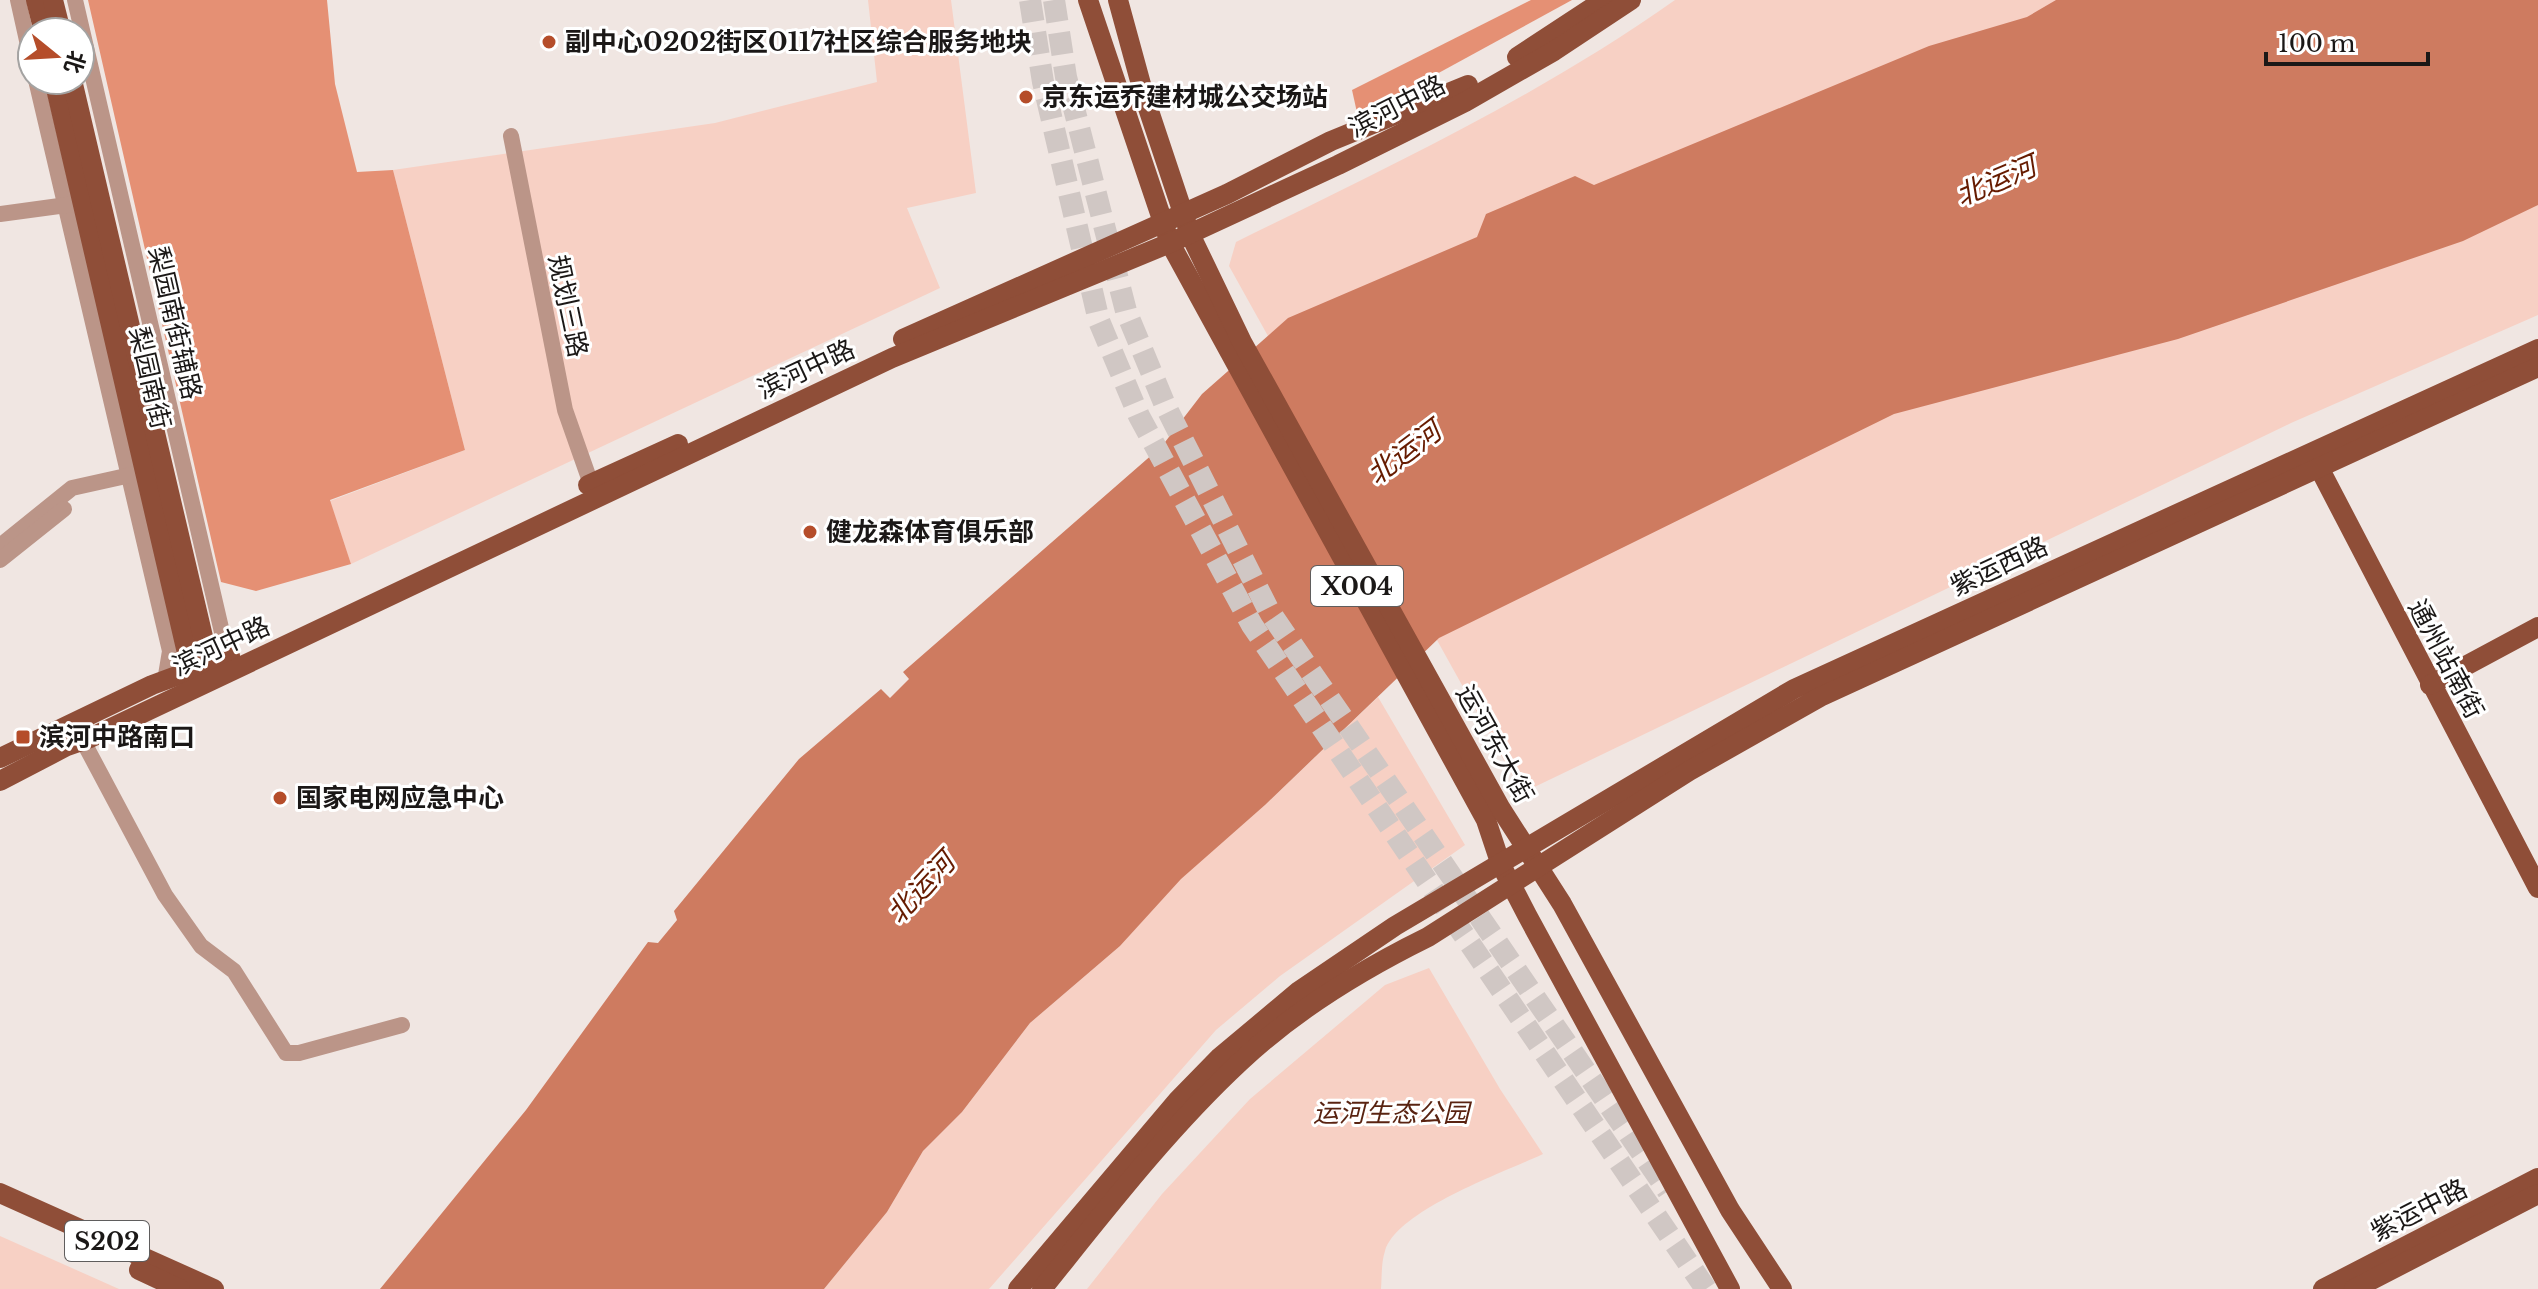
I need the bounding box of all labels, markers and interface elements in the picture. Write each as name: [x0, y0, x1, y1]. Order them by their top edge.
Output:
north arrow: [16, 16, 96, 96]
scale bar: [2266, 16, 2428, 66]
place label: 副中心0202街区0117社区综合服务地块: [565, 26, 1032, 58]
text: 100 m: [2278, 29, 2356, 58]
marker: 副中心0202街区0117社区综合服务地块: [540, 33, 558, 51]
text: 北: [58, 47, 91, 77]
street label: 滨河中路: [1343, 68, 1451, 144]
place label: 京东运乔建材城公交场站: [1042, 81, 1328, 113]
marker: 京东运乔建材城公交场站: [1017, 88, 1035, 106]
water label: 北运河: [1950, 147, 2046, 214]
street label: 梨园南街辅路: [142, 243, 208, 403]
street label: 规划三路: [542, 252, 594, 360]
street label: 梨园南街: [123, 324, 177, 432]
street label: 滨河中路: [752, 333, 860, 405]
water label: 北运河: [1360, 411, 1452, 492]
place label: 健龙森体育俱乐部: [826, 516, 1034, 548]
marker: 健龙森体育俱乐部: [801, 523, 819, 541]
street label: 紫运西路: [1945, 530, 2053, 602]
road number: X004: [1311, 566, 1403, 606]
street label: 通州站南街: [2401, 594, 2491, 724]
street label: 滨河中路: [167, 610, 275, 682]
street label: 运河东大街: [1449, 679, 1541, 809]
place label: 滨河中路南口: [39, 721, 195, 753]
marker: 滨河中路南口: [14, 728, 32, 746]
place label: 国家电网应急中心: [296, 782, 504, 814]
marker: 国家电网应急中心: [271, 789, 289, 807]
water label: 北运河: [880, 842, 966, 931]
park label: 运河生态公园: [1313, 1097, 1473, 1129]
street label: 紫运中路: [2365, 1172, 2473, 1248]
road number: S202: [65, 1221, 149, 1261]

